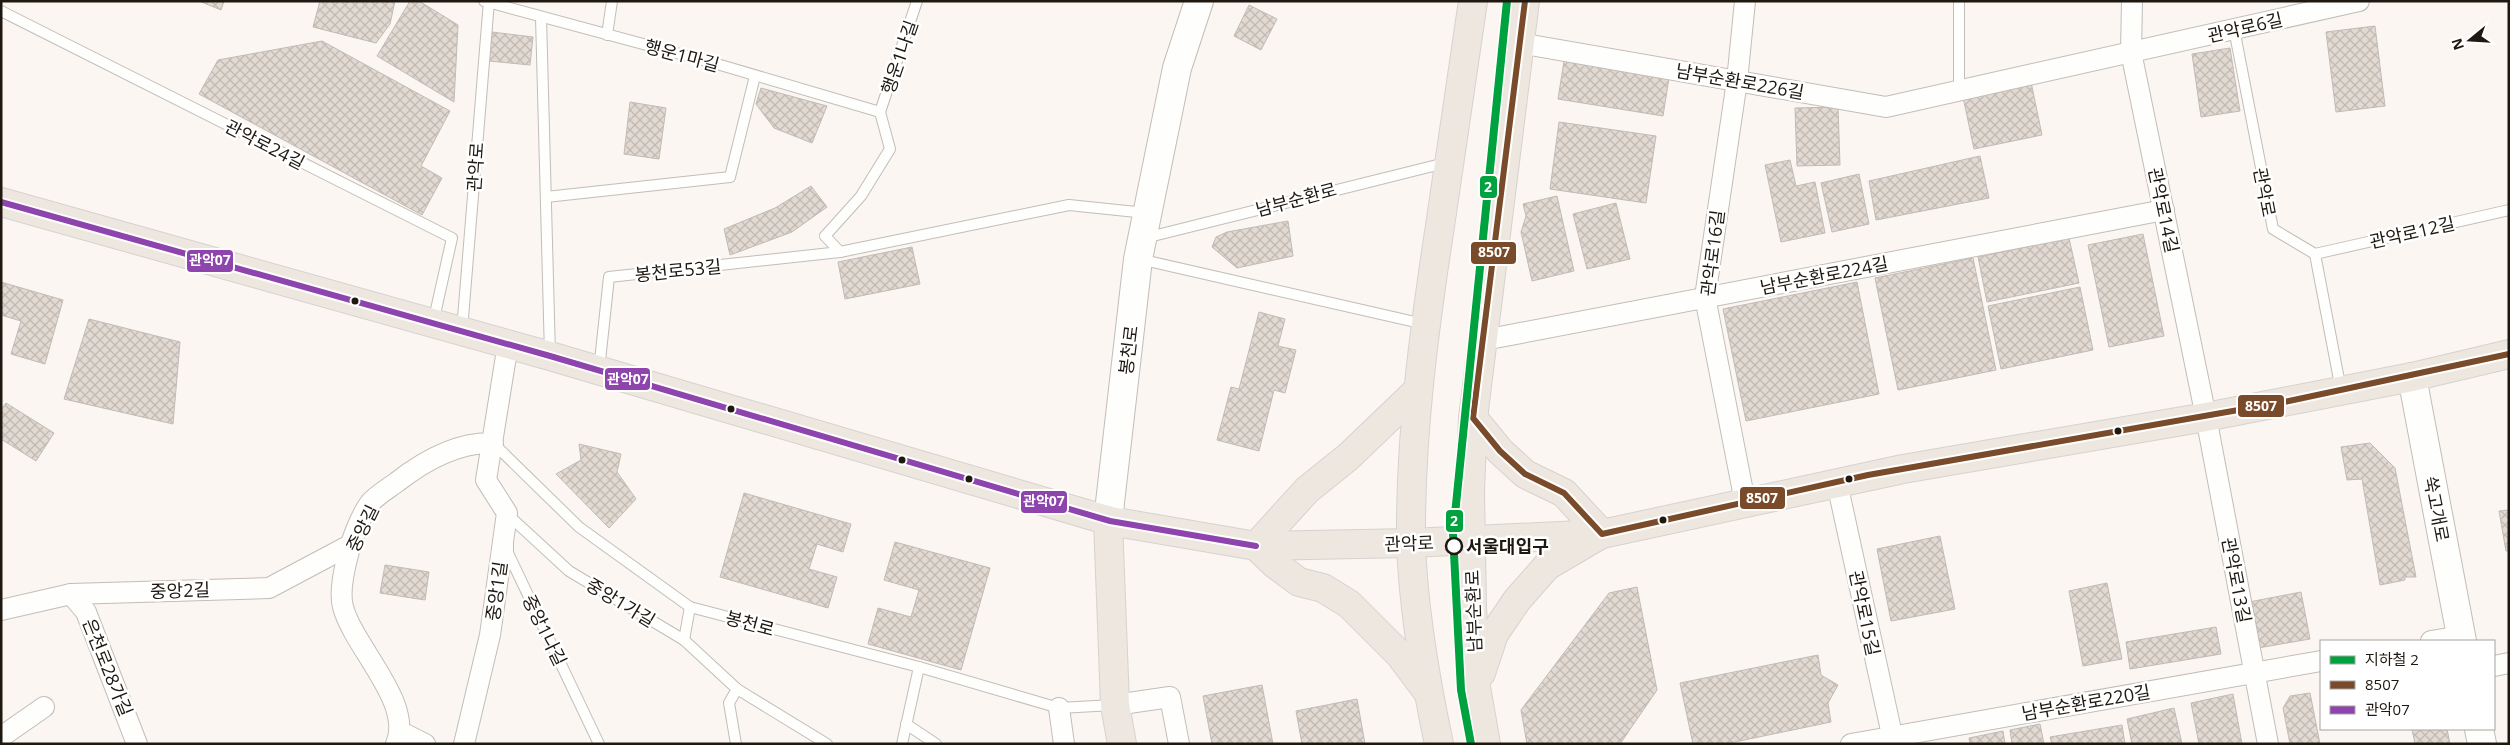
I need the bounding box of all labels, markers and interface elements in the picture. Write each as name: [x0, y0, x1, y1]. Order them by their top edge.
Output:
street label: 관악로6길: [2205, 7, 2285, 47]
north arrow: [2445, 15, 2495, 65]
street label: 행운1나길: [875, 17, 923, 97]
street label: 행운1마길: [642, 34, 722, 76]
text: N: [2446, 36, 2468, 53]
street label: 남부순환로226길: [1674, 58, 1806, 104]
street label: 관악로24길: [221, 114, 309, 174]
street label: 관악로: [461, 141, 489, 193]
street label: 관악로14길: [2143, 165, 2185, 255]
street label: 관악로: [2248, 165, 2282, 219]
line badge: 2: [1479, 175, 1498, 199]
street label: 남부순환로: [1253, 177, 1339, 221]
text: 2: [1484, 177, 1492, 196]
street label: 관악로16길: [1695, 208, 1729, 298]
street label: 관악로12길: [2367, 211, 2457, 253]
line badge: 8507: [1470, 241, 1517, 265]
text: 8507: [1478, 242, 1510, 261]
line badge: 관악07: [186, 249, 234, 273]
text: 관악07: [189, 250, 231, 269]
street label: 남부순환로224길: [1758, 251, 1890, 299]
street label: 봉천로53길: [634, 254, 722, 286]
unlabelled marker: [350, 296, 360, 306]
street label: 봉천로: [1113, 324, 1143, 376]
line badge: 관악07: [604, 367, 651, 391]
text: 관악07: [607, 369, 649, 388]
line badge: 8507: [2237, 394, 2285, 418]
text: 8507: [2245, 396, 2277, 415]
unlabelled marker: [726, 404, 736, 414]
unlabelled marker: [2113, 426, 2123, 436]
unlabelled marker: [897, 455, 907, 465]
unlabelled marker: [964, 474, 974, 484]
unlabelled marker: [1844, 474, 1854, 484]
street label: 쑥고개로: [2419, 474, 2455, 544]
line badge: 8507: [1739, 486, 1786, 510]
text: 8507: [1746, 488, 1778, 507]
line badge: 관악07: [1020, 490, 1068, 514]
text: 관악07: [1023, 491, 1065, 510]
street label: 중앙길: [340, 500, 384, 556]
line badge: 2: [1445, 509, 1464, 533]
text: 2: [1450, 511, 1458, 530]
unlabelled marker: [1658, 515, 1668, 525]
street label: 관악로: [1384, 530, 1434, 556]
place label: 서울대입구: [1466, 534, 1549, 558]
street label: 관악로13길: [2217, 535, 2257, 625]
marker: 서울대입구: [1445, 537, 1463, 555]
street label: 중앙1길: [480, 560, 512, 622]
street label: 관악로15길: [1844, 568, 1886, 658]
street label: 남부순환로: [1460, 569, 1486, 653]
street label: 중앙1가길: [582, 572, 660, 632]
street label: 중앙2길: [150, 577, 210, 603]
street label: 중앙1나길: [517, 590, 573, 670]
street label: 봉천로: [723, 605, 777, 641]
street label: 은천로28가길: [78, 615, 138, 719]
legend: [2320, 640, 2495, 730]
text: 지하철 2: [2365, 649, 2419, 669]
text: 8507: [2365, 674, 2399, 694]
street label: 남부순환로220길: [2020, 679, 2152, 725]
text: 관악07: [2365, 699, 2410, 719]

